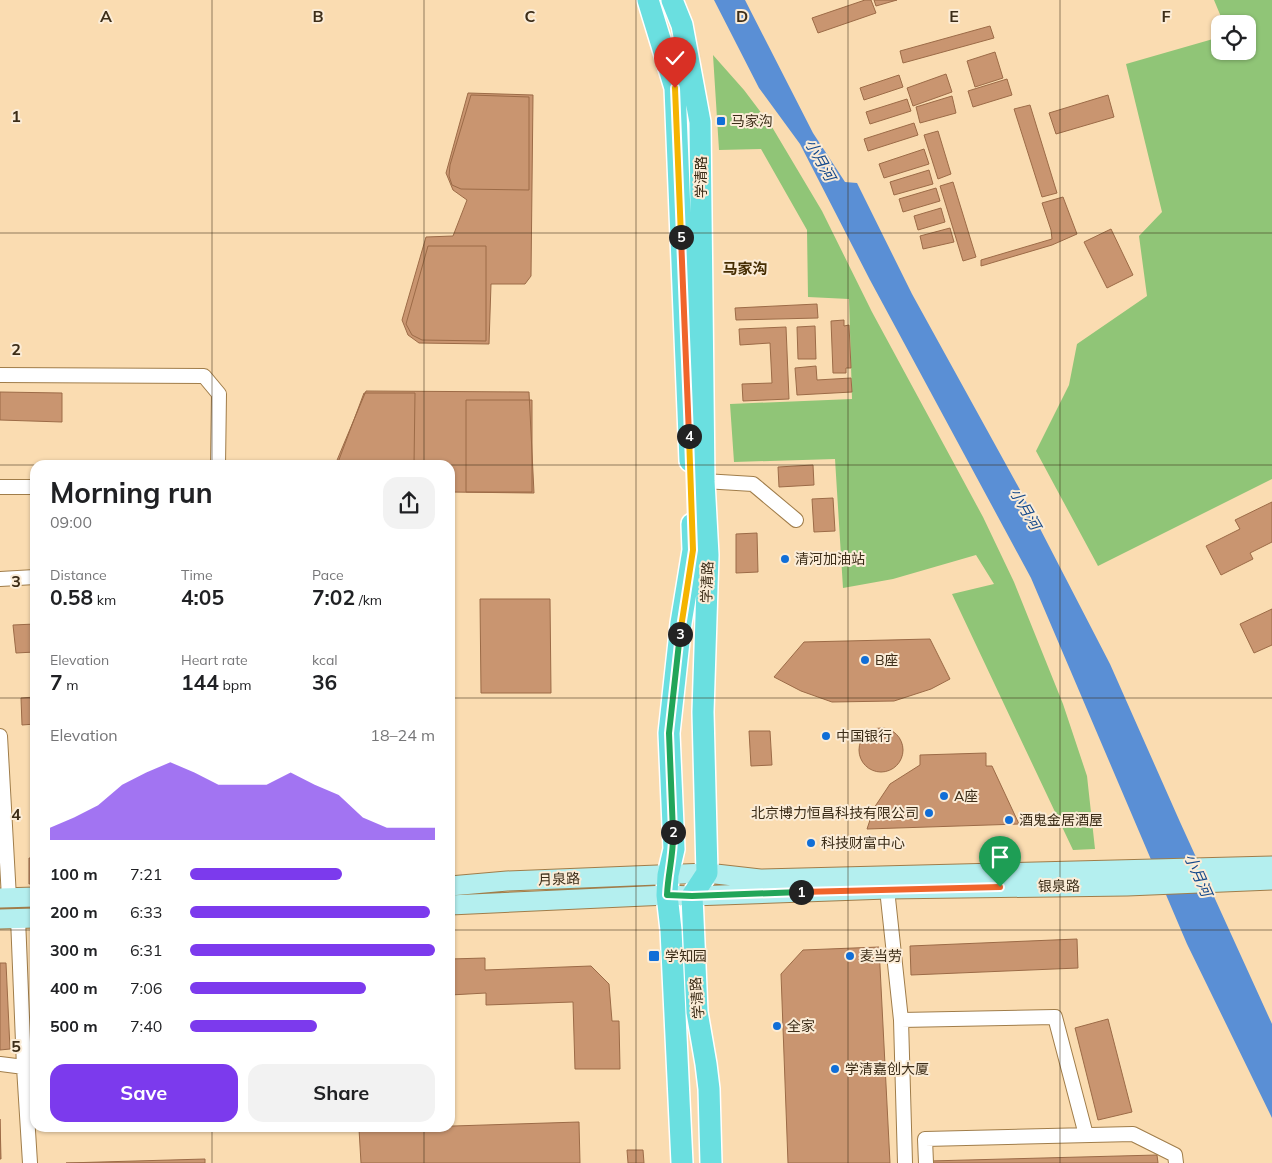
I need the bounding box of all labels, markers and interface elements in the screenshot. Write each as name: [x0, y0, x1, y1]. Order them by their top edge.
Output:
text: A: [100, 6, 112, 26]
text: B: [312, 6, 324, 26]
text: C: [525, 6, 536, 26]
text: D: [736, 6, 748, 26]
text: E: [949, 6, 959, 26]
text: F: [1161, 6, 1171, 26]
map controls: [1211, 15, 1256, 60]
button: locate: [1211, 15, 1256, 60]
pin: [654, 37, 696, 88]
icon: check: [661, 44, 689, 72]
text: 1: [11, 106, 21, 126]
place label: 马家沟: [731, 112, 773, 130]
marker: 马家沟: [715, 115, 727, 127]
water label: 小月河: [801, 135, 841, 187]
street label: 学清路: [692, 156, 710, 198]
pin: 5: [668, 224, 694, 250]
text: 5: [677, 228, 686, 246]
district label: 马家沟: [722, 259, 768, 278]
text: 2: [11, 339, 21, 359]
pin: 4: [676, 424, 702, 448]
text: 4: [685, 427, 694, 445]
text: Morning run: [50, 475, 213, 510]
button: share: [383, 477, 435, 529]
water label: 小月河: [1006, 485, 1046, 536]
text: 09:00: [50, 512, 92, 532]
place label: 清河加油站: [795, 550, 865, 568]
marker: 清河加油站: [779, 553, 791, 565]
street label: 学清路: [697, 561, 717, 603]
text: Distance: [50, 566, 107, 584]
text: Time: [181, 566, 213, 584]
text: Pace: [312, 566, 344, 584]
text: 3: [11, 571, 21, 591]
text: 0.58: [50, 584, 93, 610]
text: 4:05: [181, 584, 224, 610]
text: 7:02: [312, 584, 355, 610]
text: km: [93, 591, 116, 609]
text: /km: [355, 591, 382, 609]
pin: 3: [668, 622, 692, 646]
text: 3: [676, 625, 685, 643]
text: Elevation: [50, 651, 109, 669]
text: Heart rate: [181, 651, 248, 669]
text: kcal: [312, 651, 338, 669]
place label: B座: [875, 651, 899, 669]
marker: B座: [859, 654, 871, 666]
text: 7: [50, 669, 63, 695]
text: 144: [181, 669, 219, 695]
text: 36: [312, 669, 337, 695]
text: m: [63, 676, 79, 694]
text: bpm: [219, 676, 252, 694]
text: Elevation: [50, 725, 118, 745]
text: 18–24 m: [370, 725, 435, 745]
place label: 中国银行: [836, 727, 892, 745]
marker: 中国银行: [820, 730, 832, 742]
place label: A座: [954, 787, 978, 805]
marker: A座: [938, 790, 950, 802]
text: 4: [11, 804, 21, 824]
place label: 北京博力恒昌科技有限公司: [751, 804, 919, 822]
marker: 北京博力恒昌科技有限公司: [923, 807, 935, 819]
place label: 酒鬼金居酒屋: [1019, 811, 1103, 829]
marker: 酒鬼金居酒屋: [1003, 814, 1015, 826]
pin: 2: [660, 820, 686, 844]
text: 2: [669, 823, 678, 841]
place label: 科技财富中心: [821, 834, 905, 852]
pin: [979, 836, 1021, 887]
marker: 科技财富中心: [805, 837, 817, 849]
icon: arrive: [986, 843, 1014, 871]
water label: 小月河: [1181, 850, 1218, 902]
text: 100 m: [50, 864, 98, 884]
text: 7:21: [130, 864, 162, 884]
street label: 月泉路: [538, 869, 580, 889]
street label: 银泉路: [1038, 877, 1080, 895]
pin: 1: [788, 880, 814, 904]
text: 1: [797, 883, 806, 901]
text: 200 m: [50, 902, 98, 922]
text: 6:33: [130, 902, 162, 922]
text: 300 m: [50, 940, 98, 960]
text: 6:31: [130, 940, 162, 960]
place label: 学知园: [665, 947, 707, 965]
place label: 麦当劳: [860, 947, 902, 965]
marker: 学知园: [647, 949, 661, 963]
marker: 麦当劳: [844, 950, 856, 962]
street label: 学清路: [686, 976, 708, 1020]
text: 400 m: [50, 978, 98, 998]
text: 7:06: [130, 978, 162, 998]
text: 500 m: [50, 1016, 98, 1036]
text: 7:40: [130, 1016, 162, 1036]
place label: 全家: [787, 1017, 815, 1035]
marker: 全家: [771, 1020, 783, 1032]
text: 5: [11, 1036, 21, 1056]
place label: 学清嘉创大厦: [845, 1060, 929, 1078]
marker: 学清嘉创大厦: [829, 1063, 841, 1075]
button: Save: [50, 1064, 238, 1122]
button: Share: [248, 1064, 435, 1122]

